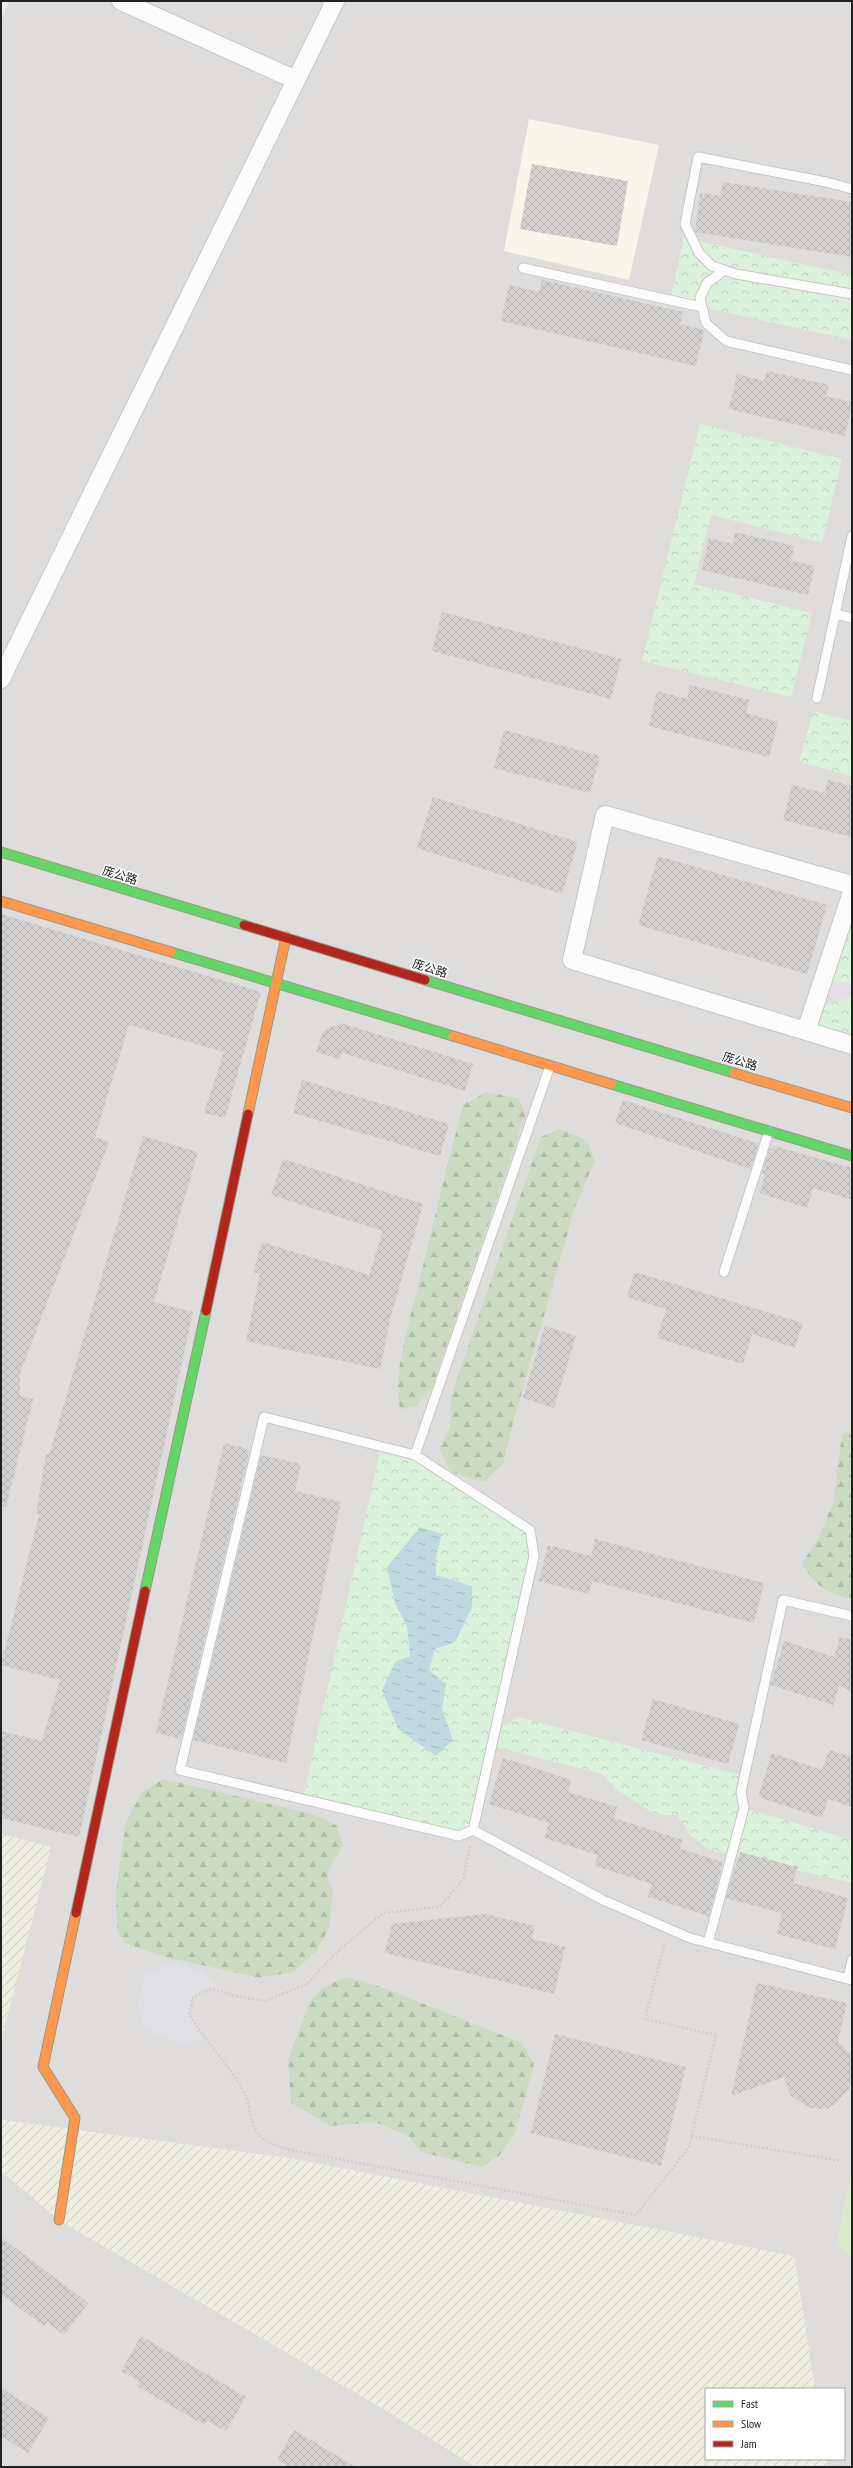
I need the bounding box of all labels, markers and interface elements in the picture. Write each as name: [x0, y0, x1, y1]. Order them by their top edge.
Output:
street label: 庞公路: [101, 863, 139, 887]
street label: 庞公路: [411, 956, 449, 980]
street label: 庞公路: [721, 1049, 759, 1073]
legend: [705, 2388, 845, 2460]
text: Fast: [741, 2396, 759, 2411]
text: Slow: [741, 2416, 762, 2431]
text: Jam: [740, 2436, 757, 2451]

